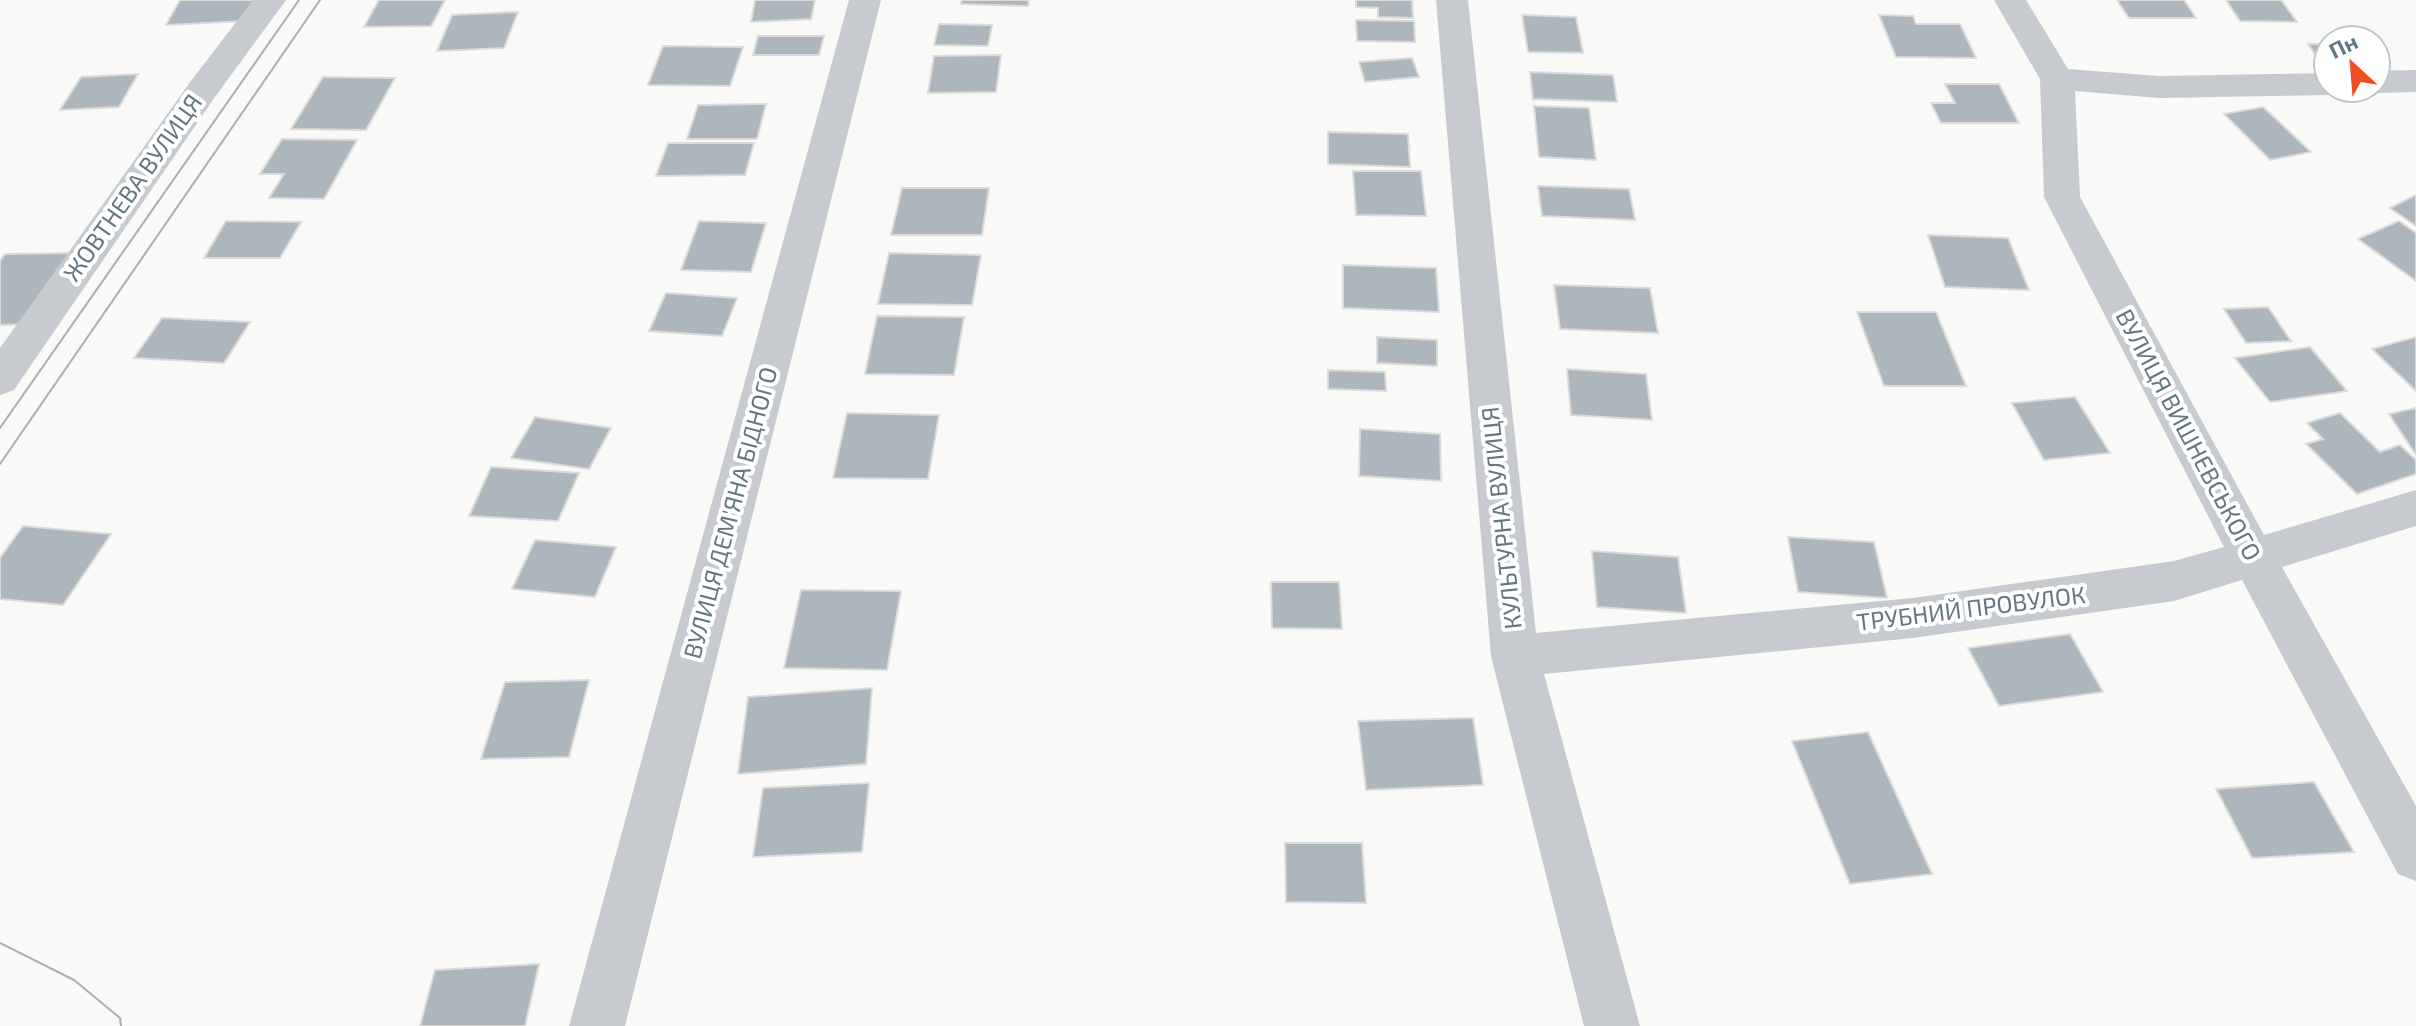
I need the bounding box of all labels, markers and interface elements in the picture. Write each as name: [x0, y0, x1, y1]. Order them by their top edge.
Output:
north arrow: [2312, 24, 2392, 104]
text: Пн: [2324, 27, 2361, 63]
street label: ЖОВТНЕВА ВУЛИЦЯ: [56, 88, 207, 286]
street label: ВУЛИЦЯ ВИШНЕВСЬКОГО: [2111, 304, 2268, 565]
street label: ВУЛИЦЯ ДЕМ'ЯНА БІДНОГО: [677, 364, 782, 662]
street label: КУЛЬТУРНА ВУЛИЦЯ: [1474, 405, 1527, 631]
street label: ТРУБНИЙ ПРОВУЛОК: [1855, 579, 2087, 636]

